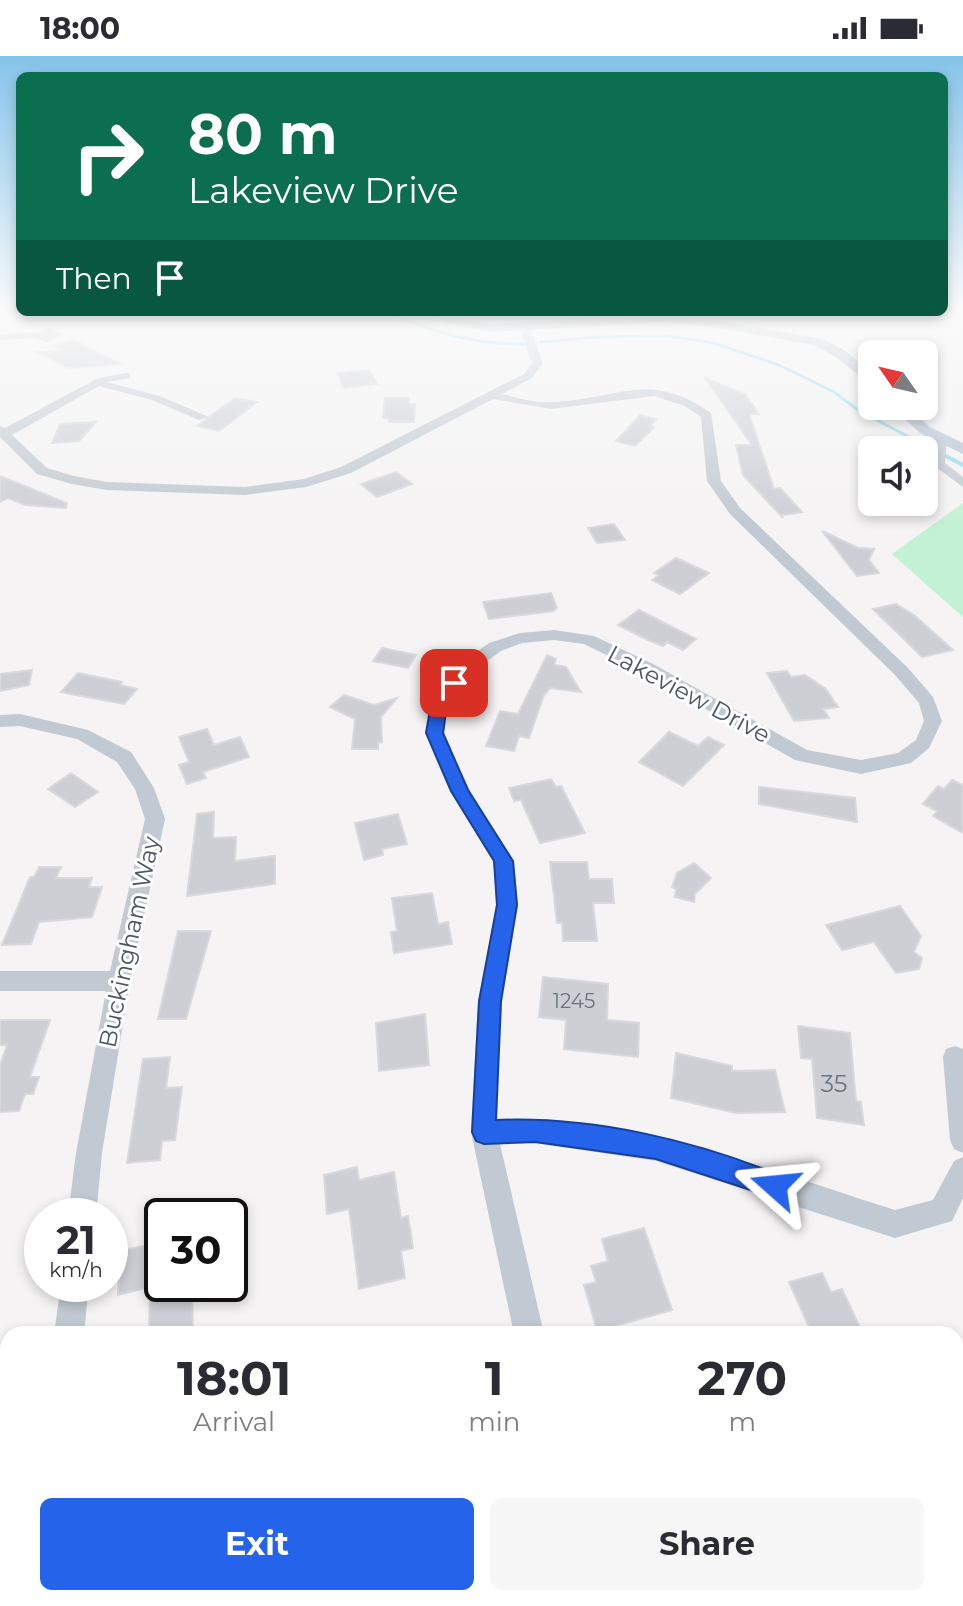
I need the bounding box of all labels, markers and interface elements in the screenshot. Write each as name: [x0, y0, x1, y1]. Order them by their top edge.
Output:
text: 18:00: [40, 10, 120, 47]
text: 80 m: [188, 100, 338, 168]
icon: right: [56, 104, 160, 208]
text: Lakeview Drive: [188, 168, 459, 212]
icon: arrive: [148, 256, 192, 300]
text: Then: [56, 260, 132, 297]
north arrow: [858, 340, 938, 420]
map controls: [858, 340, 938, 516]
button: sound: [858, 436, 938, 516]
street label: Lakeview Drive: [603, 639, 775, 749]
pin: [420, 649, 488, 717]
icon: arrive: [432, 661, 476, 705]
street label: Buckingham Way: [92, 834, 166, 1050]
house number: 1245: [553, 989, 595, 1013]
house number: 35: [821, 1069, 847, 1098]
position arrow: [733, 1144, 817, 1228]
speed limit sign: 30: [144, 1198, 248, 1302]
text: 21: [56, 1215, 96, 1264]
text: km/h: [49, 1258, 103, 1282]
text: 18:01: [177, 1349, 291, 1407]
text: 1: [485, 1349, 504, 1407]
text: 270: [697, 1349, 787, 1407]
text: Arrival: [193, 1406, 275, 1438]
text: min: [468, 1406, 520, 1438]
text: m: [728, 1406, 756, 1438]
button: Exit: [40, 1498, 474, 1590]
button: Share: [490, 1498, 924, 1590]

